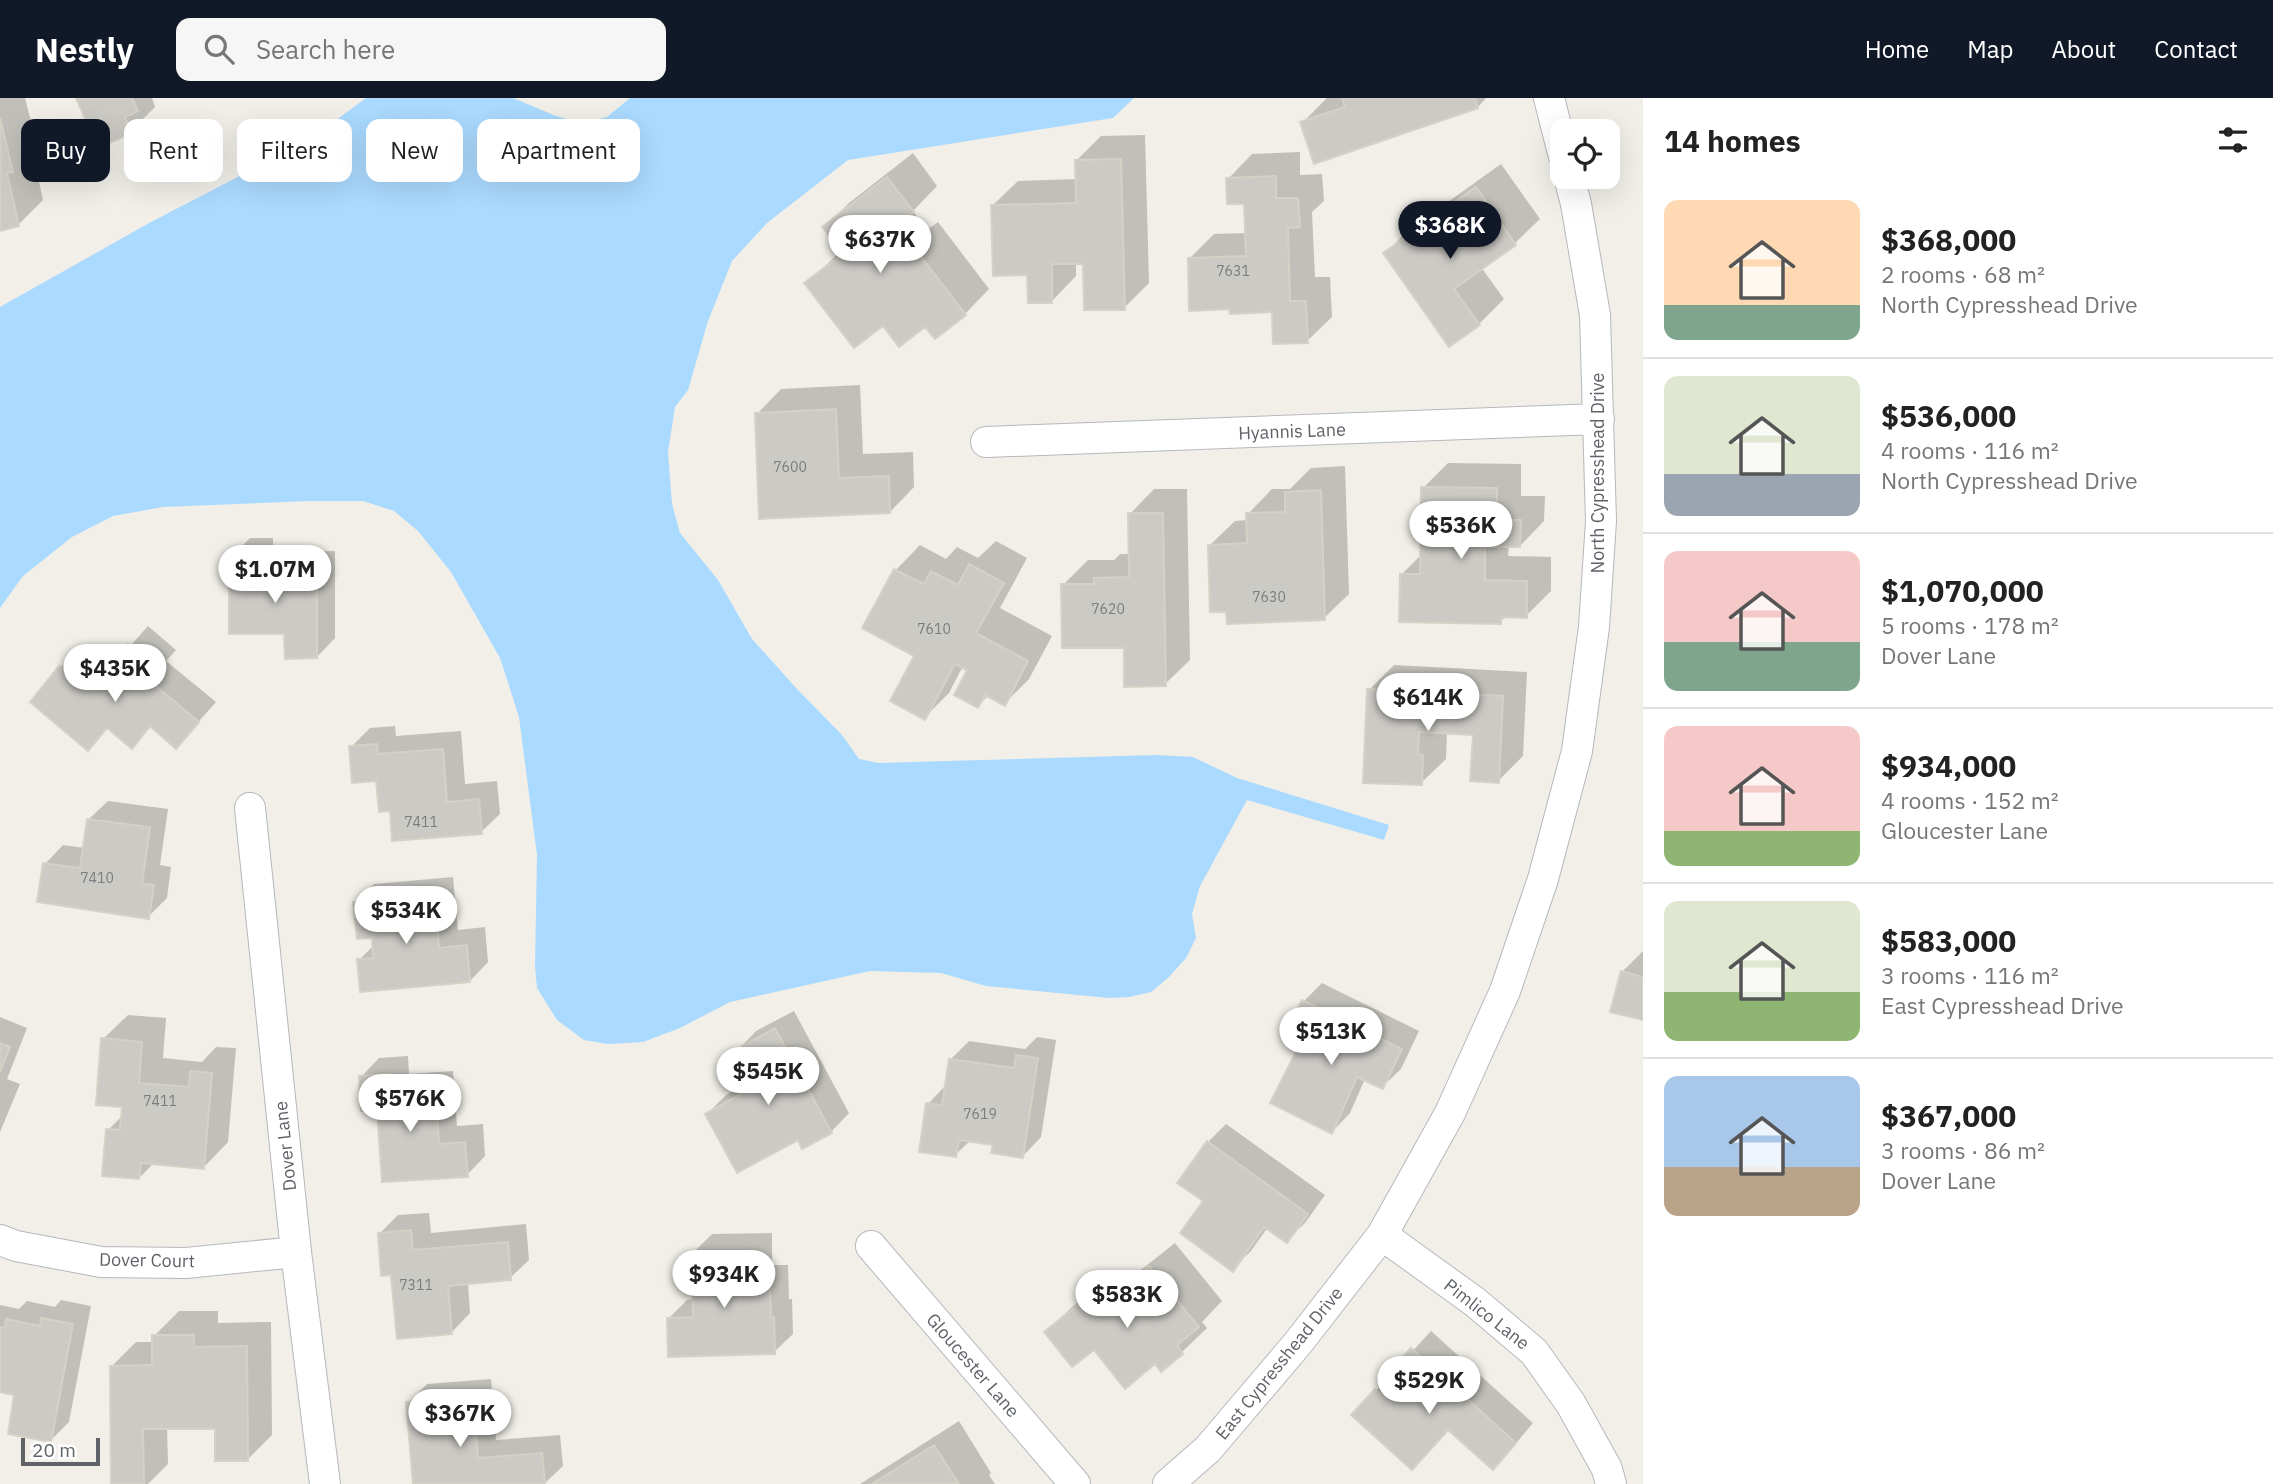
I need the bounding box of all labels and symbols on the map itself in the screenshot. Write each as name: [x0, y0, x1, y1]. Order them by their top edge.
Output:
pin: $368K: [1401, 202, 1499, 261]
pin: $637K: [831, 216, 929, 275]
house number: 7631: [1216, 262, 1250, 280]
street label: North Cypresshead Drive: [1586, 372, 1609, 573]
street label: Hyannis Lane: [1238, 418, 1346, 444]
house number: 7600: [773, 458, 807, 476]
pin: $536K: [1412, 502, 1510, 561]
pin: $1.07M: [218, 546, 332, 605]
house number: 7630: [1252, 588, 1286, 606]
house number: 7620: [1091, 600, 1125, 618]
house number: 7610: [917, 620, 951, 638]
pin: $435K: [66, 644, 164, 704]
pin: $614K: [1379, 674, 1477, 733]
house number: 7411: [404, 813, 438, 831]
house number: 7410: [80, 869, 114, 887]
pin: $534K: [357, 886, 455, 946]
pin: $513K: [1282, 1007, 1380, 1067]
pin: $545K: [719, 1048, 817, 1107]
pin: $576K: [361, 1074, 459, 1134]
house number: 7411: [143, 1092, 177, 1110]
street label: Dover Lane: [269, 1100, 301, 1192]
house number: 7619: [963, 1105, 997, 1123]
street label: Dover Court: [99, 1248, 195, 1272]
pin: $934K: [675, 1250, 773, 1310]
pin: $583K: [1078, 1270, 1176, 1330]
street label: Pimlico Lane: [1440, 1273, 1535, 1355]
house number: 7311: [399, 1276, 433, 1294]
street label: East Cypresshead Drive: [1210, 1282, 1348, 1444]
street label: Gloucester Lane: [921, 1308, 1025, 1422]
pin: $529K: [1380, 1356, 1478, 1416]
pin: $367K: [411, 1390, 509, 1449]
scale bar: [21, 1435, 100, 1467]

